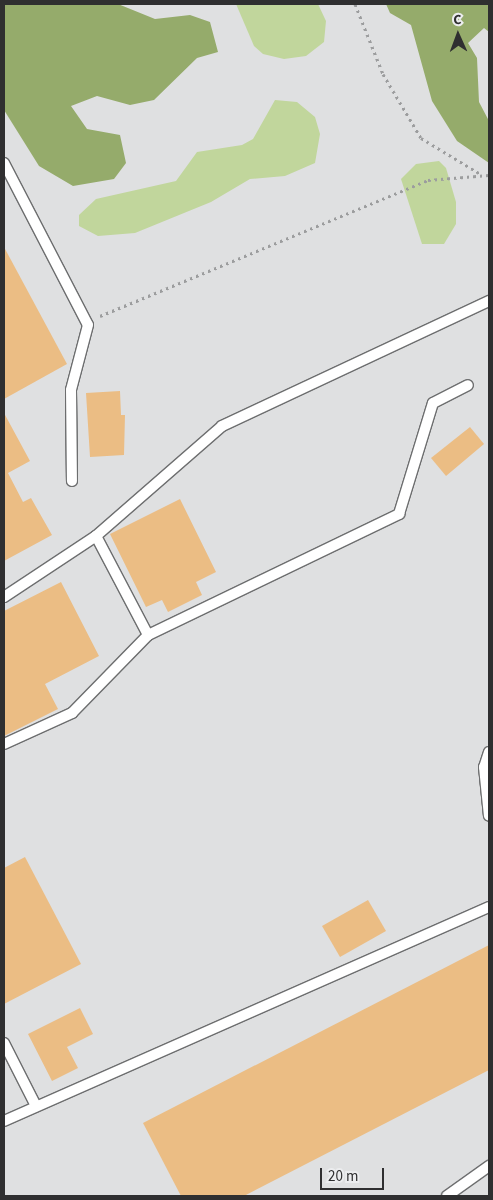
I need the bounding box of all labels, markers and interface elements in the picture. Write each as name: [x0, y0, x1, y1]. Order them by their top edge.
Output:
north arrow: [433, 10, 483, 60]
text: С: [453, 10, 462, 30]
scale bar: [323, 1158, 387, 1190]
text: 20 m: [328, 1166, 358, 1187]

